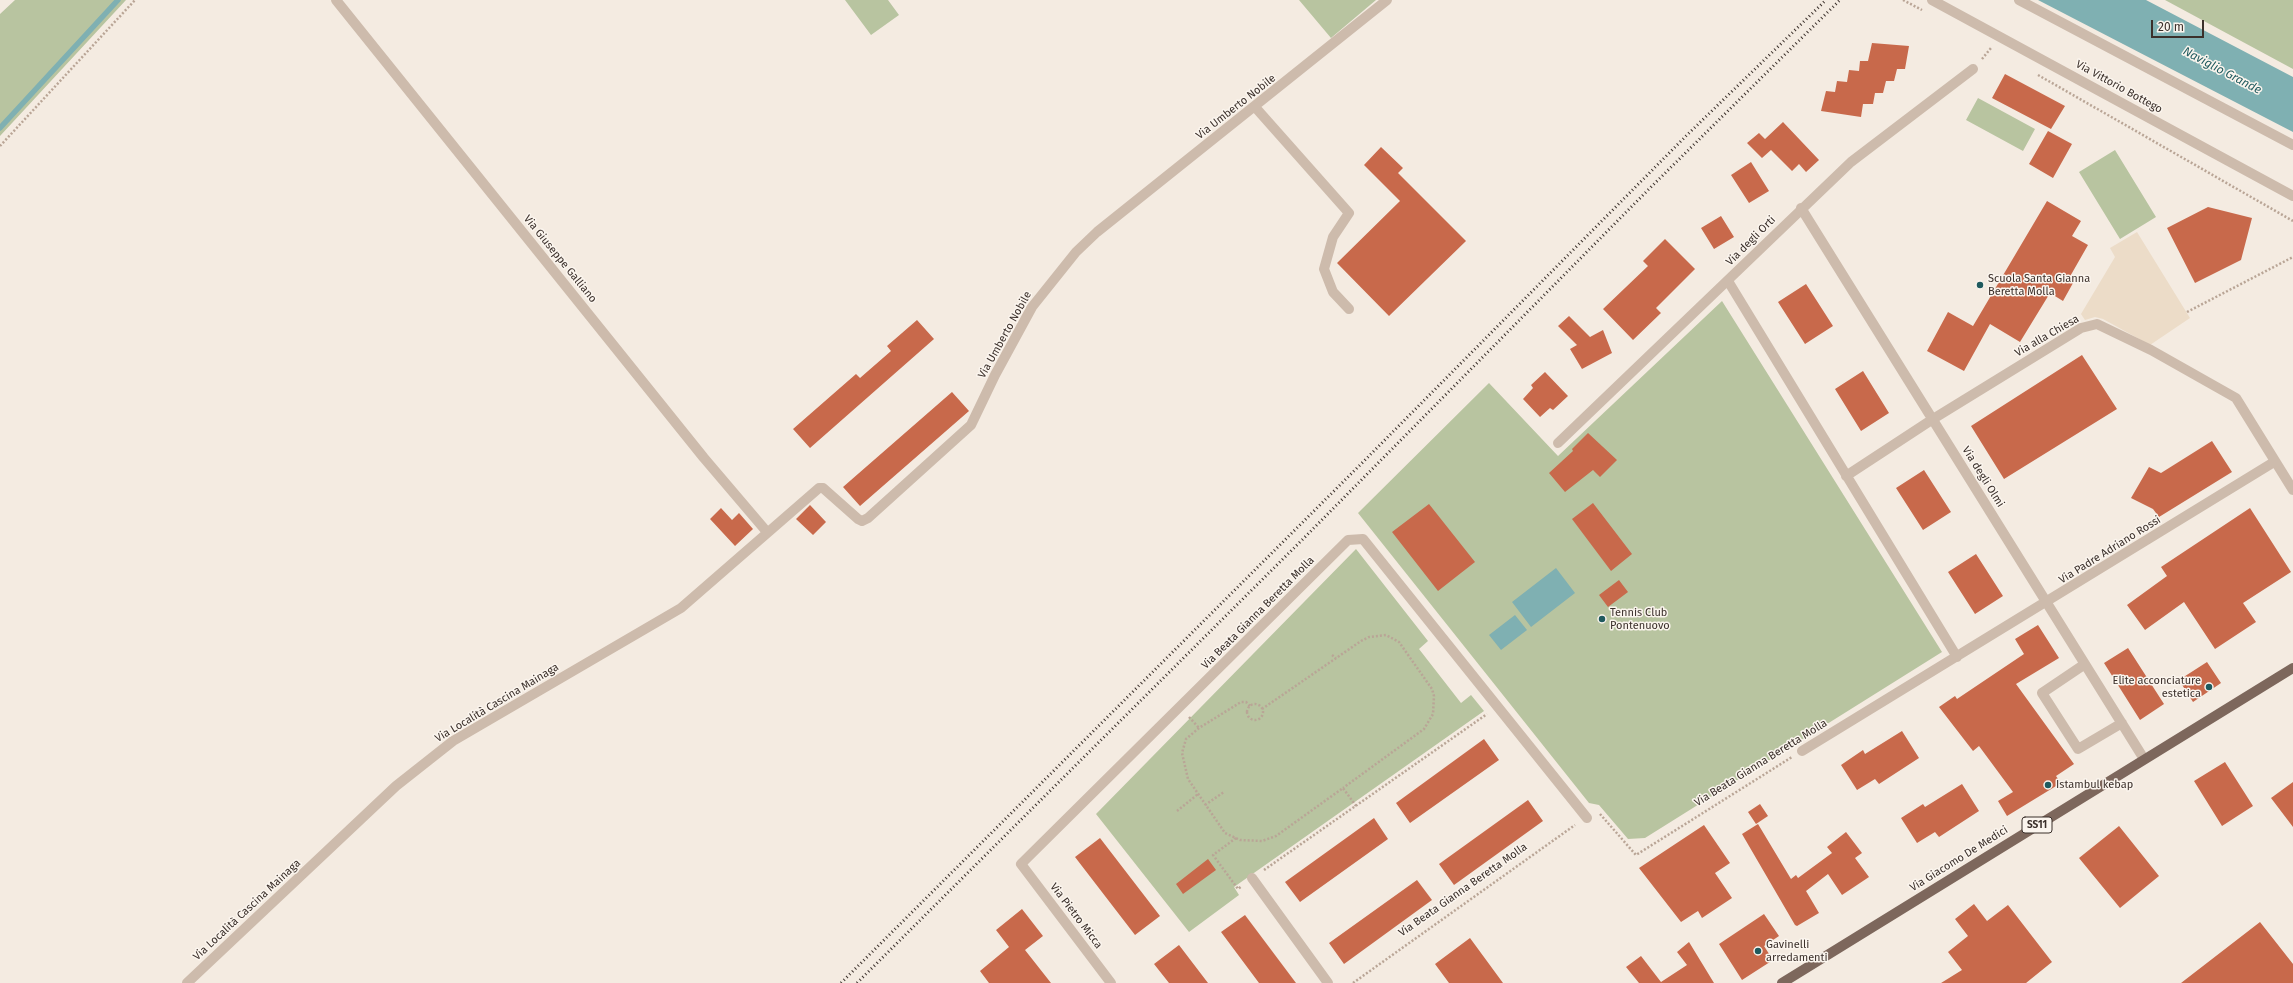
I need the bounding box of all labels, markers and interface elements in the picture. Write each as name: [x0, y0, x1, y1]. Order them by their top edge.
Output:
scale bar: [2153, 12, 2206, 38]
text: 20 m: [2158, 20, 2184, 34]
water label: Naviglio Grande: [2180, 44, 2264, 98]
street label: Via Vittorio Bottego: [2073, 58, 2165, 116]
street label: Via Umberto Nobile: [1194, 72, 1278, 142]
street label: Via Giuseppe Galliano: [521, 213, 599, 305]
street label: Via degli Orti: [1724, 214, 1778, 268]
place label: Scuola Santa Gianna Beretta Molla: [1988, 272, 2090, 298]
marker: Scuola Santa Gianna Beretta Molla: [1975, 280, 1985, 290]
street label: Via Umberto Nobile: [976, 289, 1034, 381]
street label: Via alla Chiesa: [2013, 312, 2081, 360]
street label: Via degli Olmi: [1959, 444, 2007, 510]
street label: Via Padre Adriano Rossi: [2057, 513, 2163, 587]
street label: Via Beata Gianna Beretta Molla: [1199, 554, 1317, 672]
place label: Tennis Club Pontenuovo: [1610, 606, 1670, 632]
marker: Tennis Club Pontenuovo: [1597, 614, 1607, 624]
street label: Via Località Cascina Mainaga: [433, 661, 561, 745]
place label: Elite acconciature estetica: [2113, 674, 2201, 700]
marker: Elite acconciature estetica: [2204, 682, 2214, 692]
street label: Via Beata Gianna Beretta Molla: [1692, 717, 1830, 809]
place label: Istambul kebap: [2056, 778, 2133, 792]
marker: Istambul kebap: [2043, 780, 2053, 790]
road number: SS11: [2022, 817, 2052, 833]
street label: Via Giacomo De Medici: [1908, 823, 2010, 895]
street label: Via Beata Gianna Beretta Molla: [1396, 840, 1530, 940]
street label: Via Località Cascina Mainaga: [191, 857, 303, 963]
street label: Via Pietro Micca: [1047, 881, 1105, 951]
place label: Gavinelli arredamenti: [1766, 938, 1828, 964]
marker: Gavinelli arredamenti: [1753, 946, 1763, 956]

